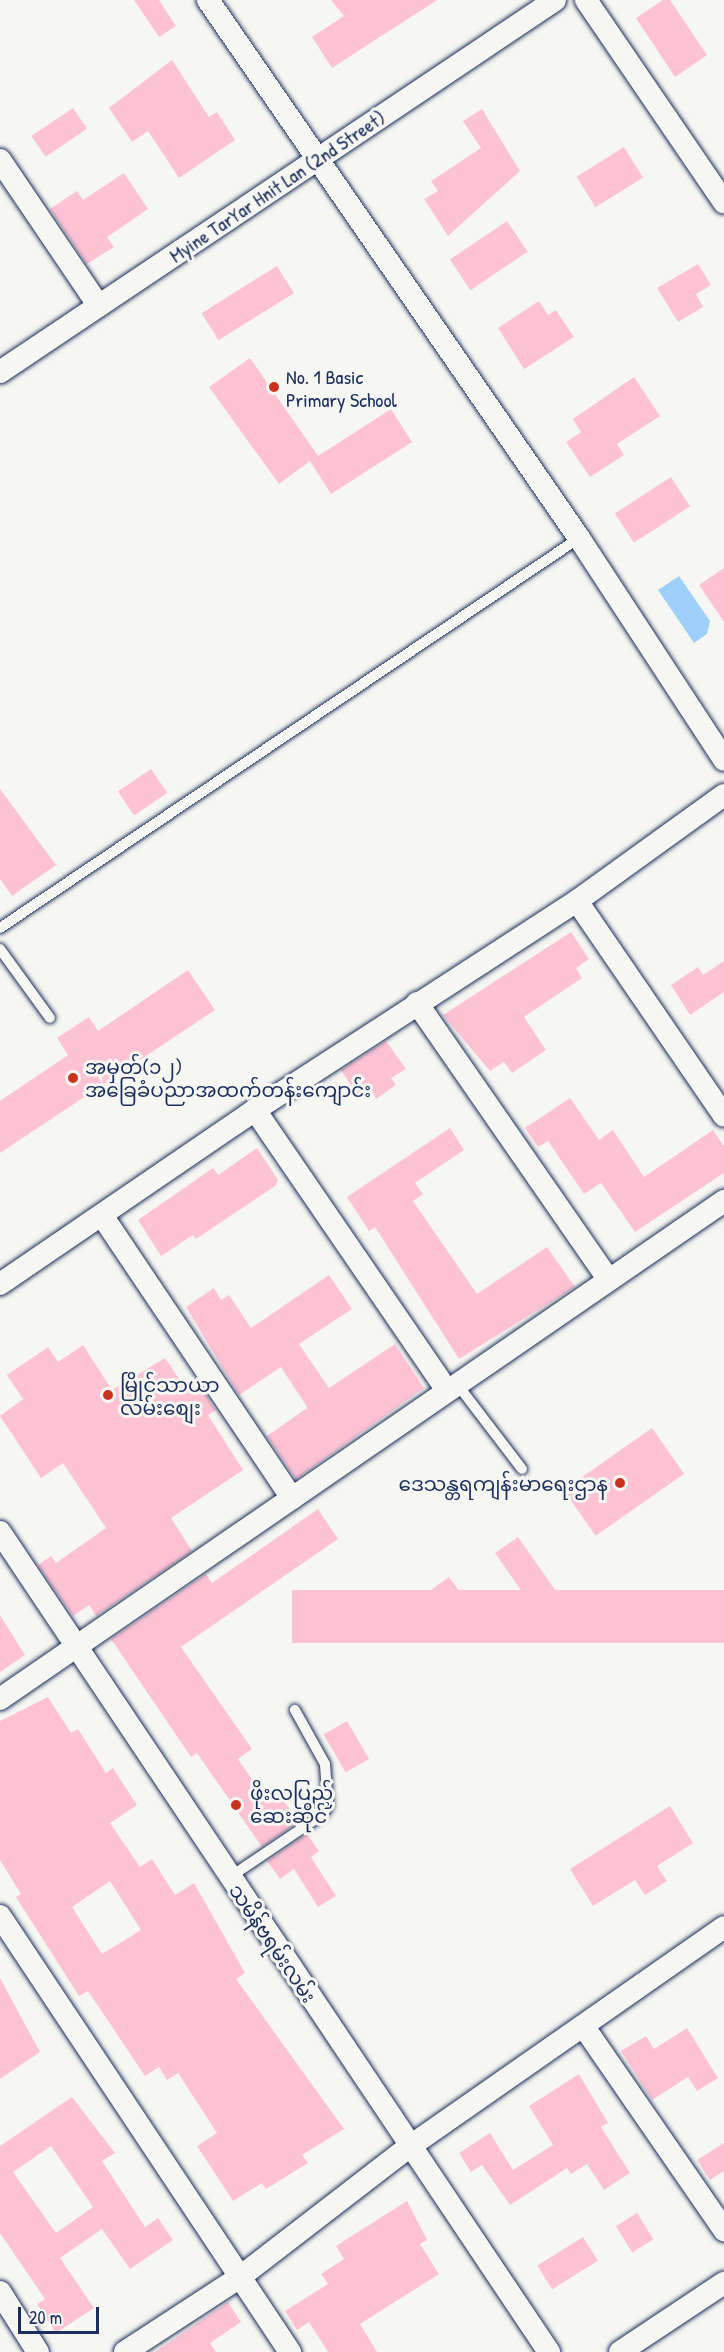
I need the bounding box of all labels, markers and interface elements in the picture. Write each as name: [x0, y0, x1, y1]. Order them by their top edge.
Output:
street label: Myine TarYar Hnit Lan (2nd Street): [165, 105, 389, 267]
place label: No. 1 Basic Primary School: [286, 364, 397, 411]
marker: No. 1 Basic Primary School: [267, 380, 281, 394]
place label: အမှတ်(၁၂) အခြေခံပညာအထက်တန်းကျောင်း: [85, 1054, 371, 1101]
marker: အမှတ်(၁၂) အခြေခံပညာအထက်တန်းကျောင်း: [66, 1071, 80, 1085]
place label: မြိုင်သာယာ လမ်းစျေး: [120, 1372, 220, 1419]
marker: မြိုင်သာယာ လမ်းစျေး: [101, 1388, 115, 1402]
place label: ဒေသန္တရကျန်းမာရေးဌာန: [399, 1471, 608, 1495]
marker: ဒေသန္တရကျန်းမာရေးဌာန: [613, 1476, 627, 1490]
place label: ဖိုးလပြည့် ဆေးဆိုင်: [250, 1781, 333, 1828]
marker: ဖိုးလပြည့် ဆေးဆိုင်: [227, 1796, 245, 1814]
street label: သမိန်ဗရမ်းလမ်း: [224, 1879, 322, 2007]
scale bar: [21, 2295, 102, 2333]
text: 20 m: [29, 2305, 62, 2330]

